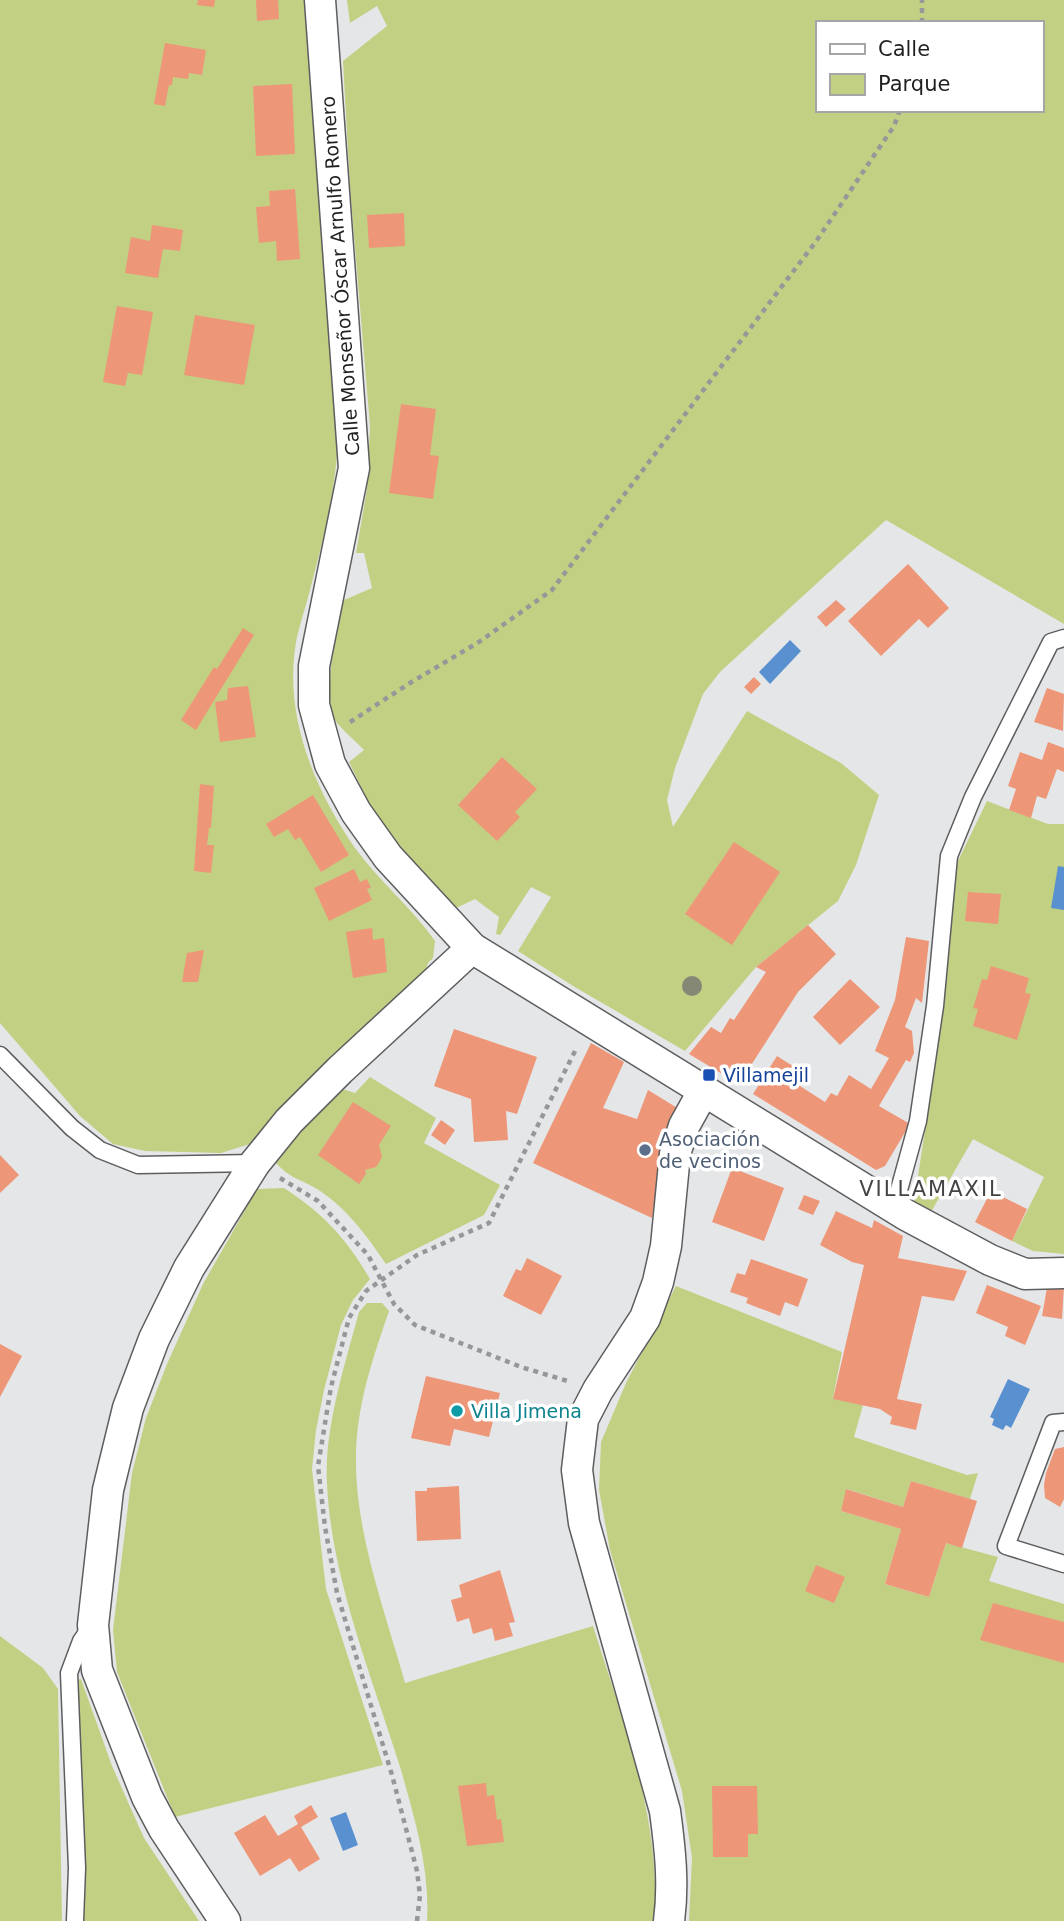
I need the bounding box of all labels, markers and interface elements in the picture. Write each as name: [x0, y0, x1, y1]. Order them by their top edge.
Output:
legend: [816, 21, 1043, 112]
text: Calle: [878, 37, 930, 61]
text: Parque: [878, 72, 950, 96]
street label: Calle Monseñor Óscar Arnulfo Romero: [315, 95, 364, 457]
place label: Villamejil: [723, 1064, 809, 1086]
marker: Villamejil: [701, 1067, 717, 1083]
place label: Asociación de vecinos: [659, 1128, 761, 1172]
marker: Asociación de vecinos: [637, 1142, 653, 1158]
district label: VILLAMAXIL: [859, 1177, 1003, 1201]
place label: Villa Jimena: [471, 1400, 582, 1422]
marker: Villa Jimena: [449, 1403, 465, 1419]

